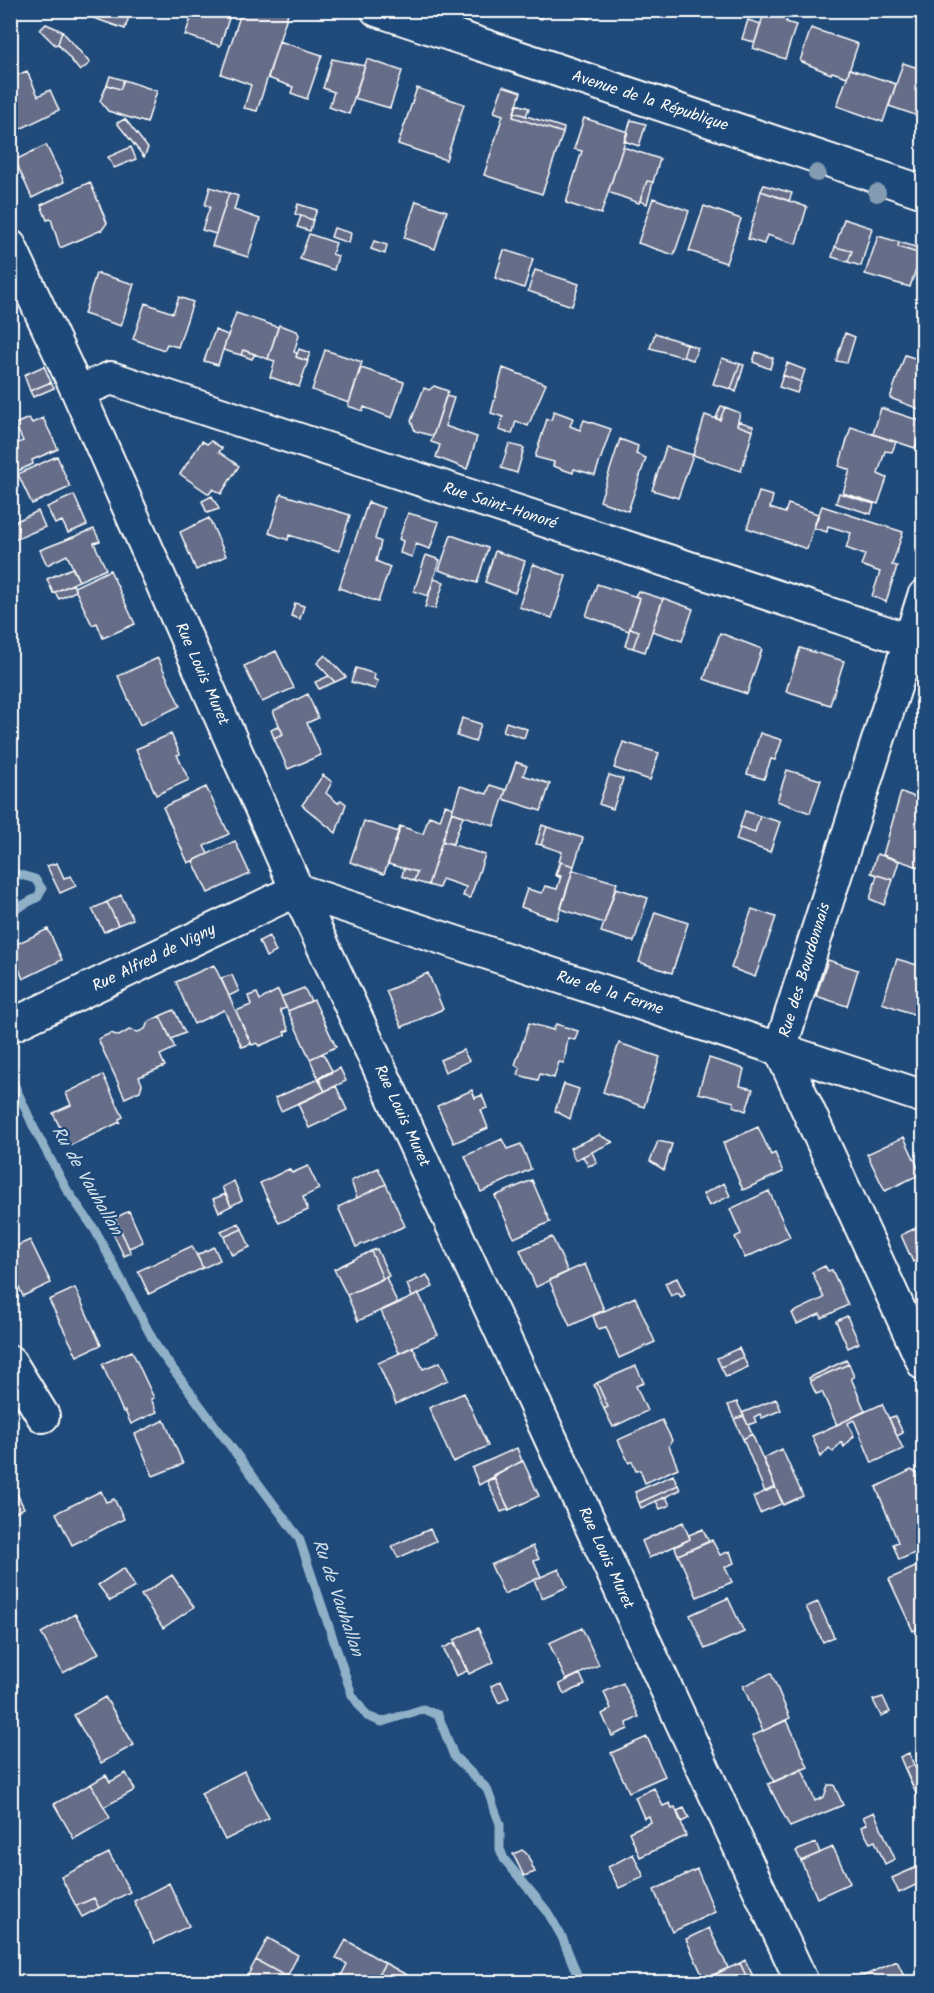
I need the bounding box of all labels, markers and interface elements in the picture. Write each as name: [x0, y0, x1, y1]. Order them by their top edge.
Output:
street label: Avenue de la République: [568, 64, 732, 138]
street label: Rue Saint-Honoré: [440, 476, 561, 537]
street label: Rue Louis Muret: [168, 618, 236, 730]
street label: Rue des Bourdonnais: [773, 899, 837, 1041]
street label: Rue Alfred de Vigny: [88, 917, 220, 999]
street label: Rue de la Ferme: [553, 964, 667, 1022]
street label: Rue Louis Muret: [367, 1061, 437, 1172]
water label: Ru de Vauhallan: [43, 1121, 130, 1242]
street label: Rue Louis Muret: [571, 1503, 641, 1614]
water label: Ru de Vauhallan: [303, 1535, 371, 1662]

